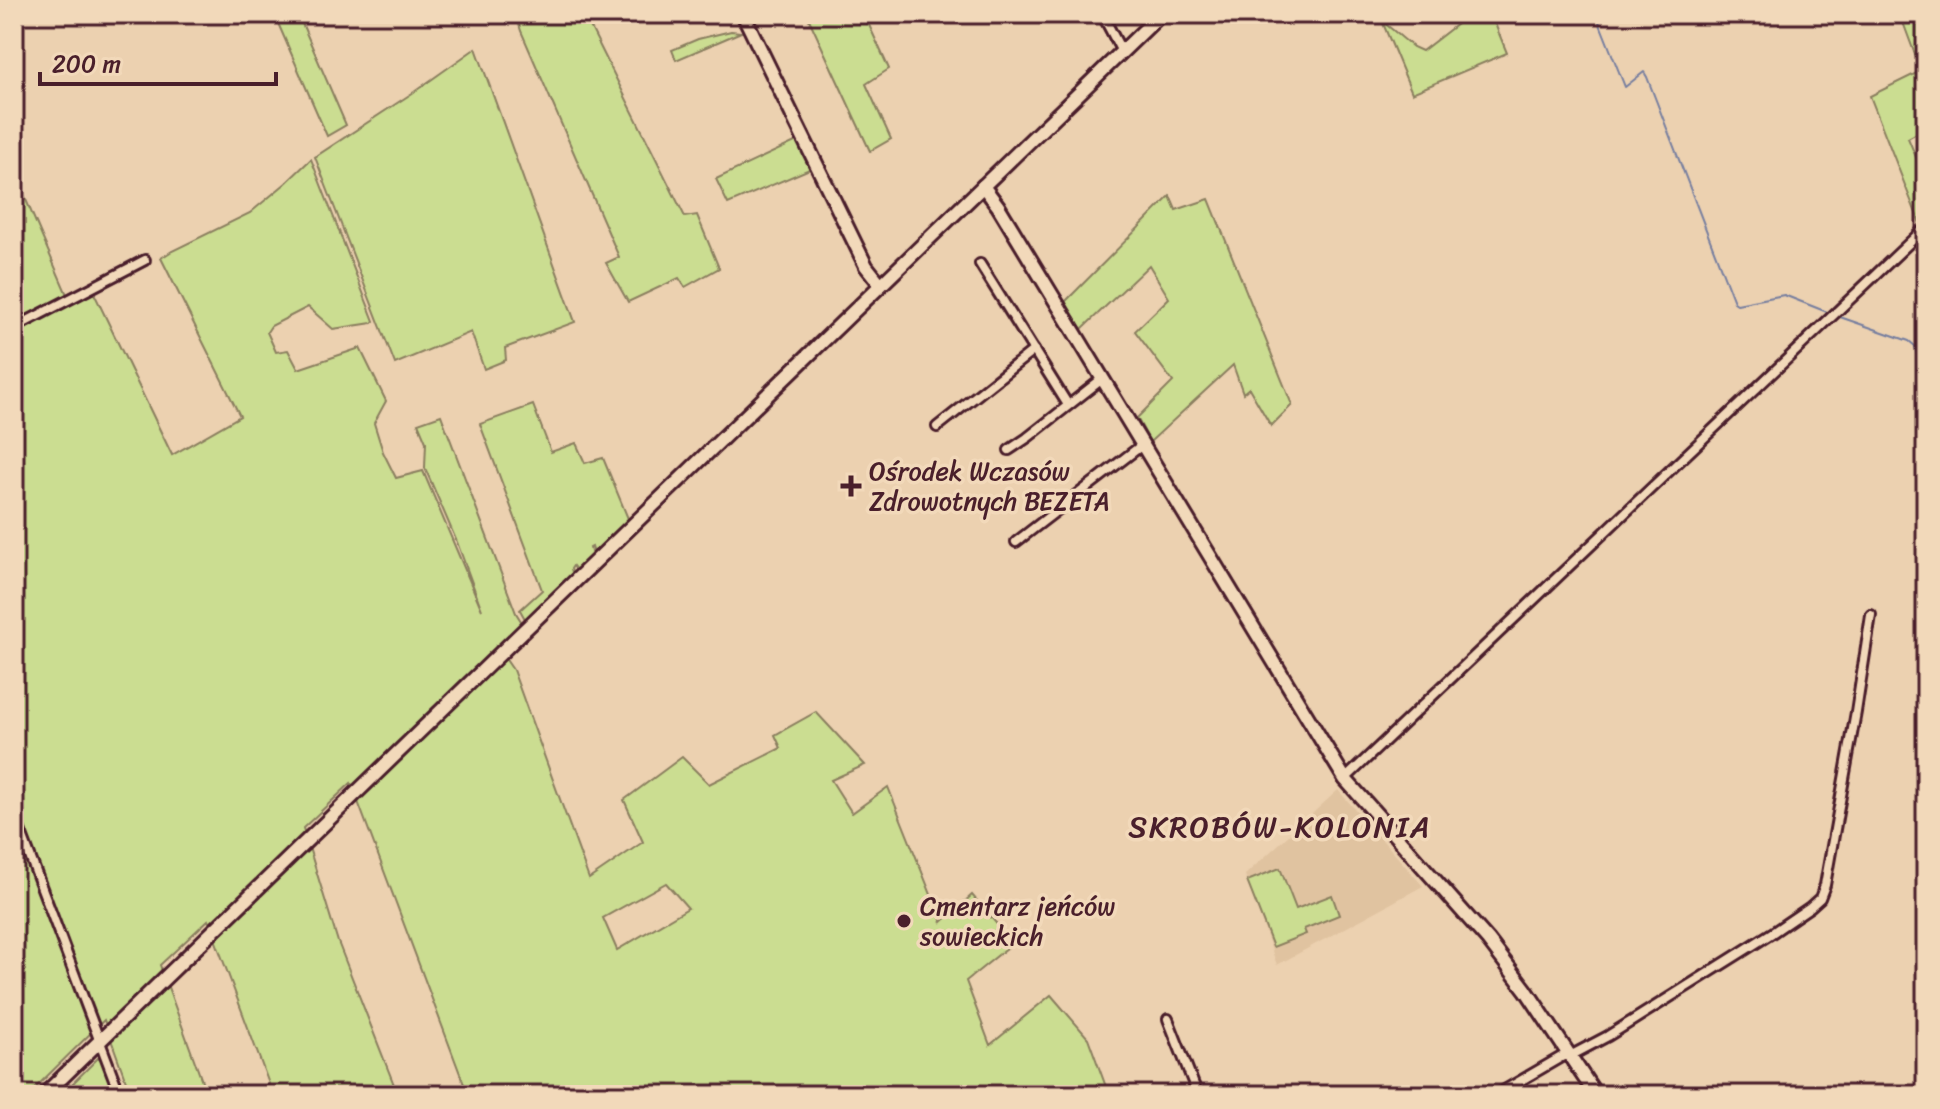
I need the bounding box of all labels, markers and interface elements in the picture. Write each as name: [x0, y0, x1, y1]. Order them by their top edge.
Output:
scale bar: [40, 36, 276, 86]
text: 200 m: [52, 43, 121, 85]
place label: Ośrodek Wczasów Zdrowotnych BEZETA: [869, 448, 1110, 524]
marker: Ośrodek Wczasów Zdrowotnych BEZETA: [840, 475, 862, 497]
district label: SKROBÓW-KOLONIA: [1128, 800, 1432, 854]
place label: Cmentarz jeńców sowieckich: [919, 883, 1115, 959]
marker: Cmentarz jeńców sowieckich: [895, 912, 913, 930]

